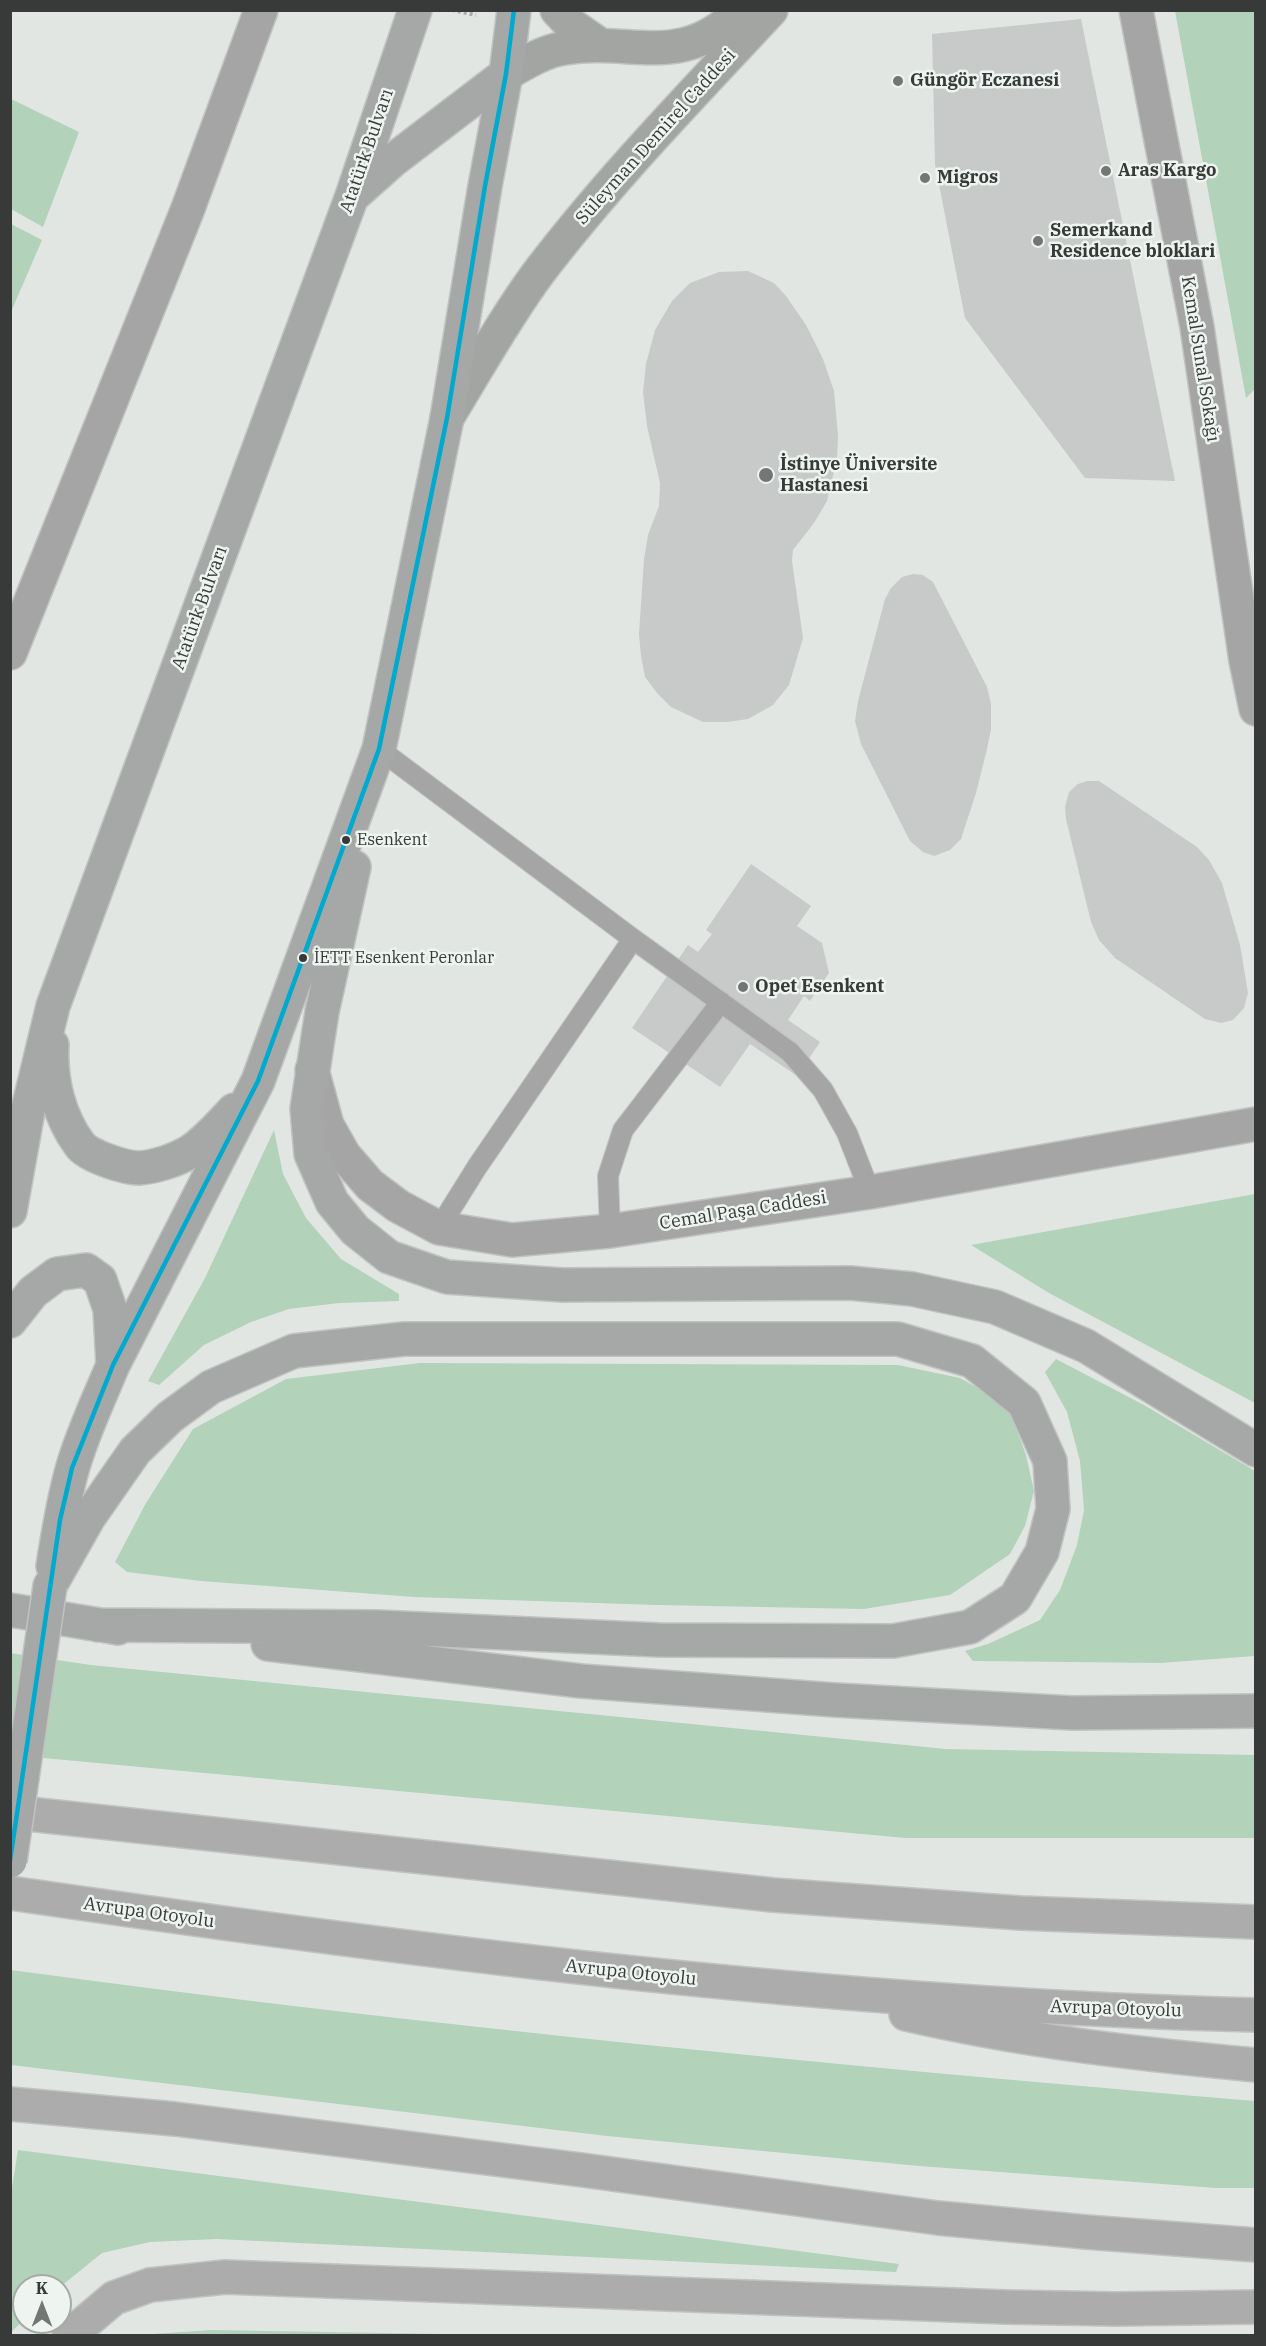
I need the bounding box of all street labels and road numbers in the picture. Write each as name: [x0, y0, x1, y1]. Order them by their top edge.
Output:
street label: Süleyman Demirel Caddesi: [571, 45, 741, 229]
street label: Atatürk Bulvarı: [336, 86, 398, 216]
street label: Kemal Sunal Sokağı: [1176, 275, 1224, 443]
street label: Atatürk Bulvarı: [168, 543, 232, 673]
street label: Cemal Paşa Caddesi: [658, 1187, 828, 1235]
street label: Avrupa Otoyolu: [82, 1893, 216, 1933]
street label: Avrupa Otoyolu: [564, 1955, 698, 1991]
street label: Avrupa Otoyolu: [1050, 1996, 1182, 2022]

